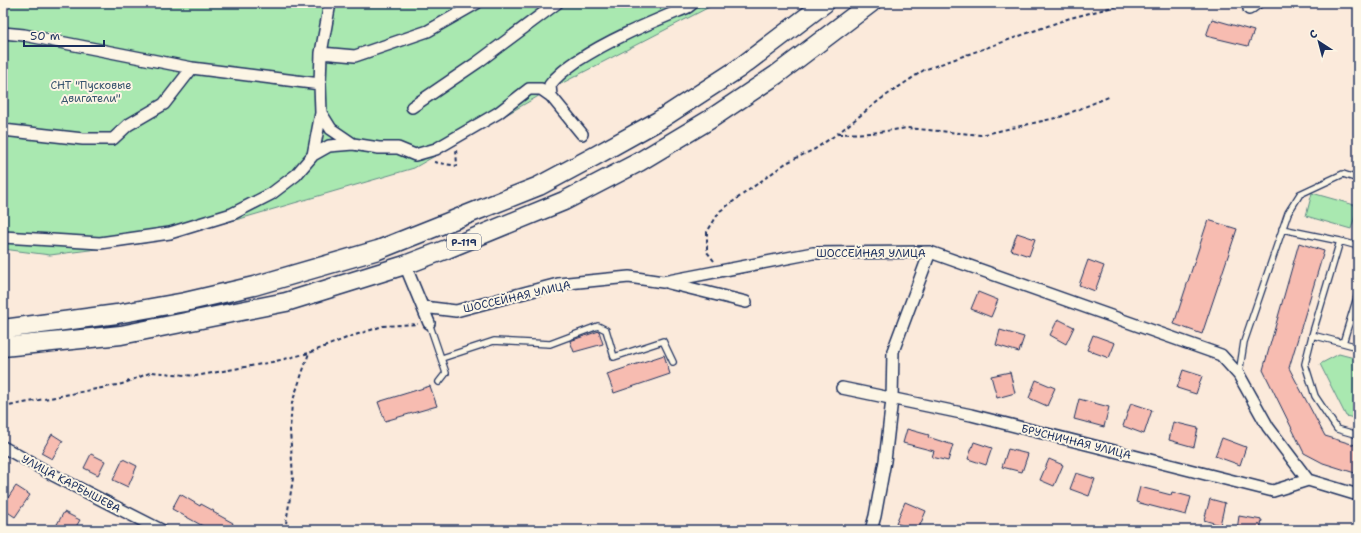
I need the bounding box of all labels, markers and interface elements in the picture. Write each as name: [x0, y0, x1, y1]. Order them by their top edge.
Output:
scale bar: [24, 22, 104, 48]
north arrow: [1299, 22, 1339, 62]
text: С: [1306, 26, 1321, 42]
text: 50 m: [30, 28, 60, 44]
park label: СНТ "Пусковые двигатели": [51, 78, 131, 106]
road number: Р-119: [447, 234, 481, 250]
street label: ШОССЕЙНАЯ УЛИЦА: [816, 245, 926, 261]
street label: ШОССЕЙНАЯ УЛИЦА: [462, 276, 572, 317]
street label: БРУСНИЧНАЯ УЛИЦА: [1019, 421, 1133, 463]
street label: УЛИЦА КАРБЫШЕВА: [19, 451, 123, 517]

